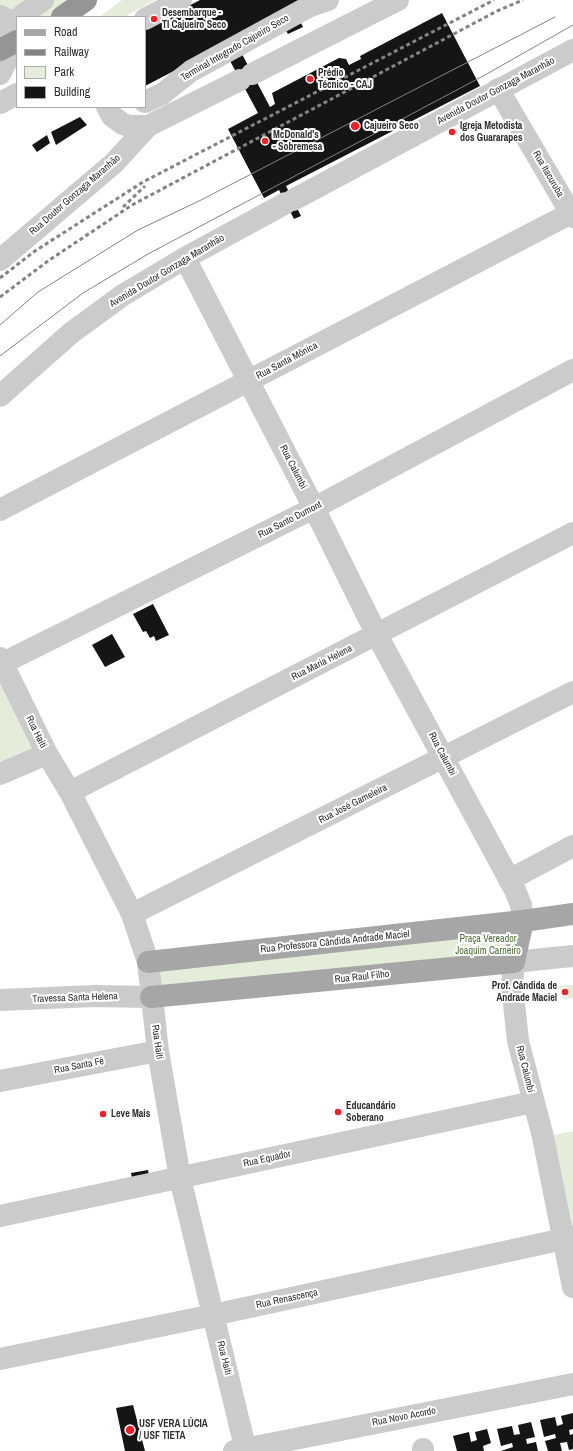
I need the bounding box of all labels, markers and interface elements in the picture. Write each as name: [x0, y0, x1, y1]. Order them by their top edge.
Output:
place label: Desembarque - TI Cajueiro Seco: [162, 7, 226, 30]
street label: Terminal Integrado Cajueiro Seco: [179, 12, 291, 84]
marker: Desembarque - TI Cajueiro Seco: [149, 14, 159, 24]
legend: [16, 16, 146, 108]
text: Road: [54, 24, 78, 40]
text: Railway: [54, 44, 89, 60]
street label: Avenida Doutor Gonzaga Maranhão: [435, 55, 557, 127]
text: Park: [54, 64, 74, 80]
place label: Prédio Técnico - CAJ: [318, 67, 372, 90]
marker: Prédio Técnico - CAJ: [305, 74, 315, 84]
text: Building: [54, 84, 90, 100]
marker: Cajueiro Seco: [349, 120, 361, 132]
place label: Cajueiro Seco: [364, 120, 419, 132]
place label: Igreja Metodista dos Guararapes: [460, 120, 522, 144]
marker: Igreja Metodista dos Guararapes: [447, 127, 457, 137]
place label: McDonald's - Sobremesa: [273, 129, 322, 152]
marker: McDonald's - Sobremesa: [260, 136, 270, 146]
street label: Rua Itacuruba: [530, 149, 566, 199]
street label: Rua Doutor Gonzaga Maranhão: [27, 152, 123, 238]
street label: Avenida Doutor Gonzaga Maranhão: [108, 232, 226, 310]
street label: Rua Santa Mônica: [254, 340, 320, 382]
street label: Rua Calumbi: [277, 443, 309, 491]
street label: Rua Santo Dumont: [256, 499, 324, 541]
street label: Rua Maria Helena: [290, 643, 354, 683]
street label: Rua Haiti: [23, 714, 49, 750]
street label: Rua Calumbi: [425, 730, 459, 778]
street label: Rua José Gameleira: [317, 782, 389, 826]
street label: Rua Professora Cândida Andrade Maciel: [260, 928, 410, 956]
park label: Praça Vereador Joaquim Carneiro: [455, 933, 521, 956]
street label: Rua Raul Filho: [334, 968, 390, 986]
place label: Prof. Cândida de Andrade Maciel: [492, 980, 557, 1004]
marker: Prof. Cândida de Andrade Maciel: [560, 987, 570, 997]
street label: Travessa Santa Helena: [32, 991, 118, 1005]
street label: Rua Haiti: [149, 1024, 165, 1060]
street label: Rua Calumbi: [513, 1044, 537, 1094]
street label: Rua Santa Fé: [53, 1055, 105, 1077]
place label: Educandário Soberano: [346, 1100, 396, 1124]
marker: Educandário Soberano: [333, 1107, 343, 1117]
place label: Leve Mais: [111, 1108, 150, 1120]
marker: Leve Mais: [98, 1109, 108, 1119]
street label: Rua Equador: [242, 1148, 292, 1170]
street label: Rua Renascença: [255, 1287, 319, 1311]
street label: Rua Haiti: [214, 1340, 234, 1376]
street label: Rua Novo Acordo: [371, 1405, 437, 1429]
place label: USF VERA LÚCIA / USF TIETA: [139, 1418, 208, 1442]
marker: USF VERA LÚCIA / USF TIETA: [124, 1424, 136, 1436]

